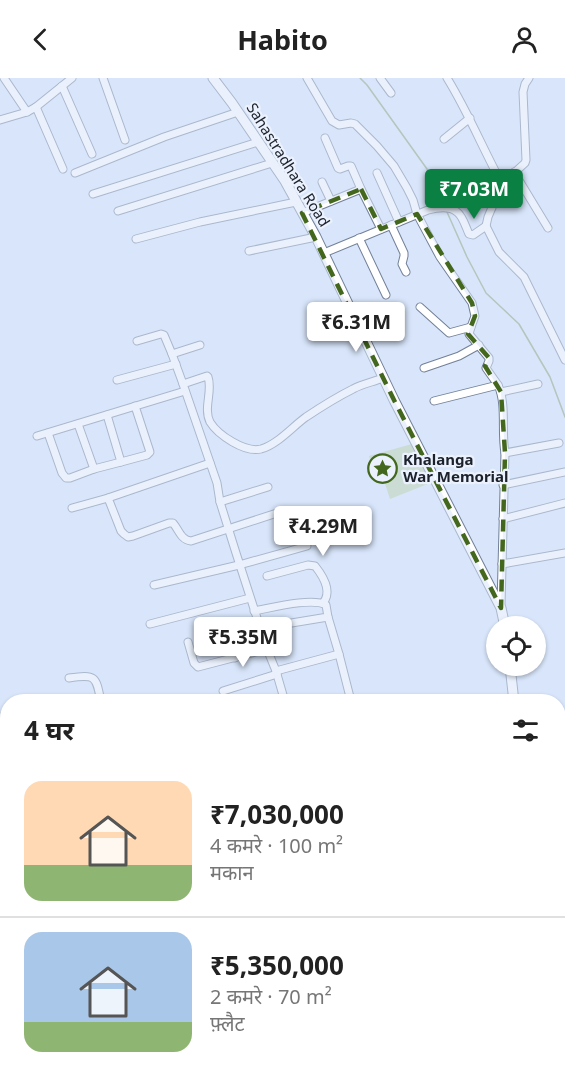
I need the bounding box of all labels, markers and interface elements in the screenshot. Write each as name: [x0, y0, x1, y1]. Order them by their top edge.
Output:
text: Habito: [237, 21, 328, 58]
icon: back: [24, 23, 57, 56]
icon: person: [508, 23, 541, 56]
street label: Sahastradhara Road: [243, 99, 335, 230]
pin: ₹7.03M: [425, 169, 523, 220]
text: ₹7.03M: [439, 175, 509, 202]
pin: ₹6.31M: [307, 302, 405, 353]
text: ₹6.31M: [321, 308, 391, 335]
place label: Khalanga War Memorial: [403, 449, 509, 486]
place icon: Khalanga War Memorial: [366, 453, 398, 485]
pin: ₹4.29M: [274, 506, 372, 557]
text: ₹4.29M: [288, 512, 358, 539]
map controls: [486, 616, 546, 676]
button: locate: [486, 616, 546, 676]
pin: ₹5.35M: [194, 617, 292, 668]
text: ₹5.35M: [208, 623, 278, 650]
text: 4 घर: [24, 712, 74, 748]
icon: filters: [509, 714, 542, 747]
text: ₹7,030,000: [210, 796, 344, 832]
icon: home: [72, 805, 144, 877]
text: 4 कमरे · 100 m²: [210, 832, 343, 859]
text: मकान: [210, 859, 254, 886]
text: ₹5,350,000: [210, 947, 344, 983]
icon: home: [72, 956, 144, 1028]
text: 2 कमरे · 70 m²: [210, 983, 332, 1010]
text: फ़्लैट: [210, 1010, 245, 1037]

